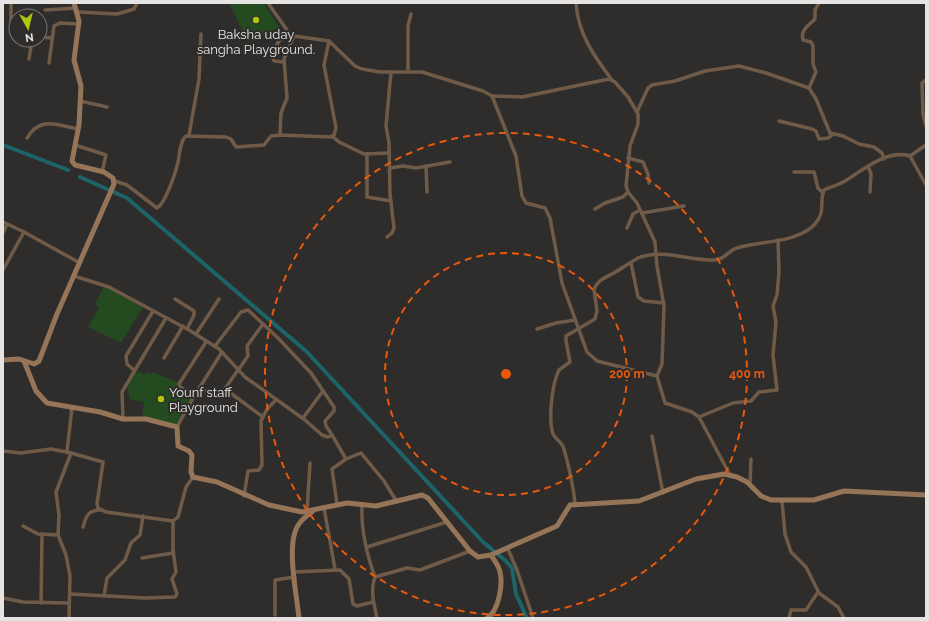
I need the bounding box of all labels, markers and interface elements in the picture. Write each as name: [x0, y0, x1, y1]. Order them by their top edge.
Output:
north arrow: [8, 8, 48, 48]
marker: Baksha uday sangha Playground.: [251, 15, 261, 25]
place label: Baksha uday sangha Playground.: [197, 27, 315, 57]
text: N: [24, 30, 34, 44]
centre of rings: [499, 367, 513, 381]
text: 200 m: [609, 367, 645, 381]
text: 400 m: [729, 367, 765, 381]
place label: Younf staff Playground: [169, 385, 238, 415]
marker: Younf staff Playground: [156, 394, 166, 404]

